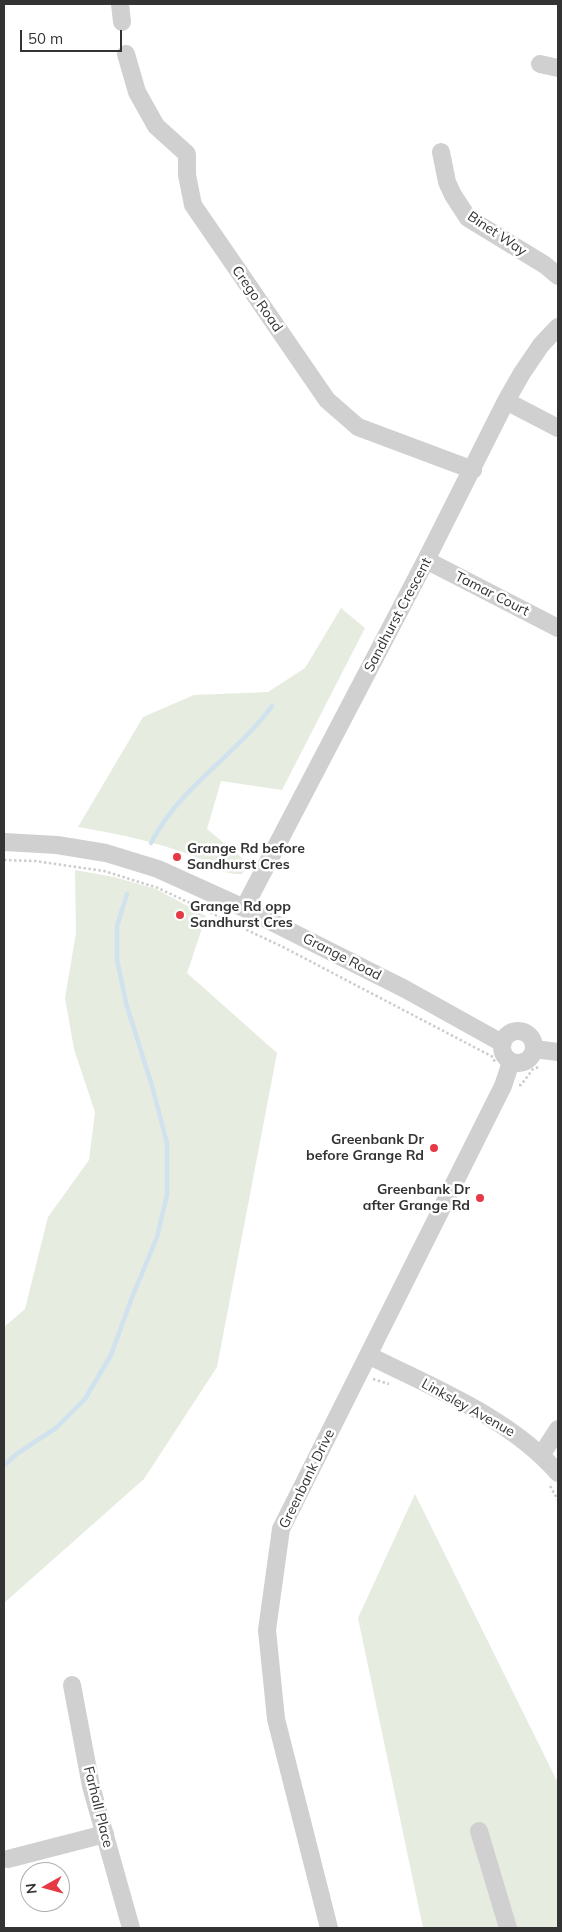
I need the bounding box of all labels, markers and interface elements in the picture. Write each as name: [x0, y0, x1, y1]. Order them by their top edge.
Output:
scale bar: [22, 20, 125, 52]
text: 50 m: [28, 29, 63, 48]
street label: Binet Way: [464, 208, 530, 260]
street label: Crego Road: [228, 263, 286, 335]
street label: Sandhurst Crescent: [361, 555, 435, 675]
street label: Tamar Court: [452, 568, 532, 620]
place label: Grange Rd before Sandhurst Cres: [187, 841, 305, 874]
marker: Grange Rd before Sandhurst Cres: [171, 851, 183, 863]
place label: Grange Rd opp Sandhurst Cres: [190, 899, 293, 932]
marker: Grange Rd opp Sandhurst Cres: [174, 909, 186, 921]
street label: Grange Road: [300, 930, 384, 984]
place label: Greenbank Dr before Grange Rd: [306, 1132, 424, 1164]
marker: Greenbank Dr before Grange Rd: [428, 1142, 440, 1154]
place label: Greenbank Dr after Grange Rd: [363, 1182, 470, 1214]
marker: Greenbank Dr after Grange Rd: [474, 1192, 486, 1204]
street label: Linksley Avenue: [418, 1375, 518, 1441]
street label: Greenbank Drive: [276, 1427, 338, 1531]
street label: Farhall Place: [80, 1765, 116, 1849]
north arrow: [20, 1862, 70, 1912]
text: N: [22, 1882, 41, 1895]

